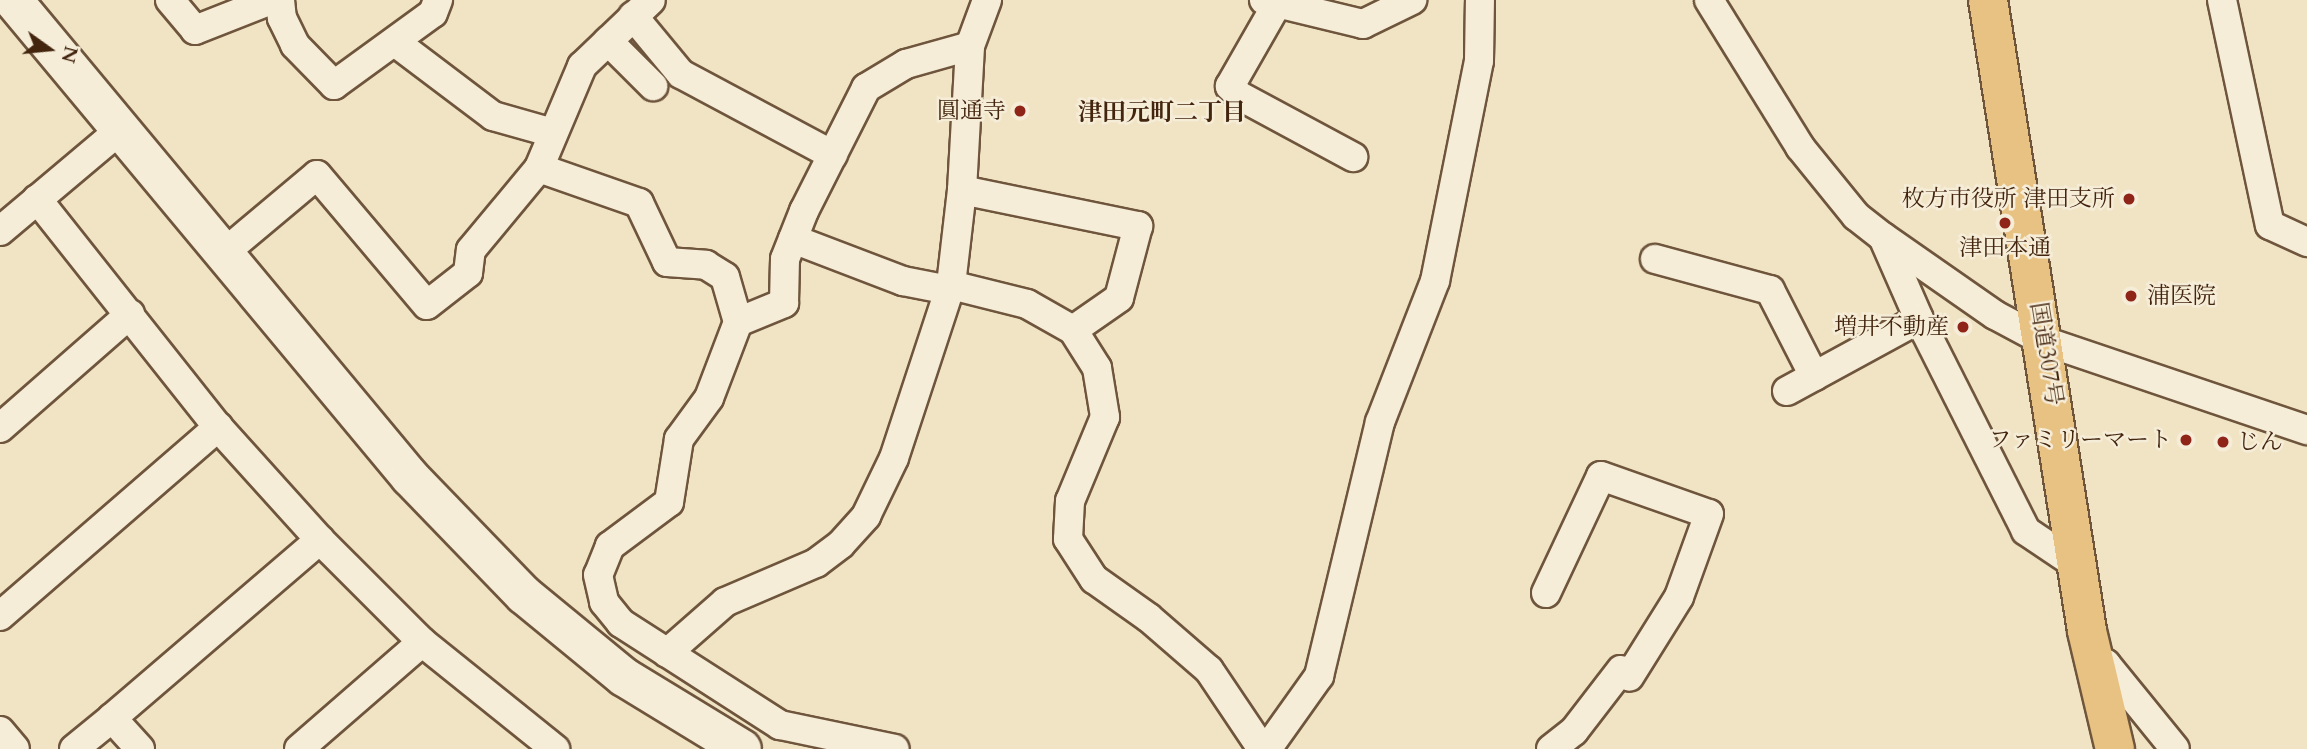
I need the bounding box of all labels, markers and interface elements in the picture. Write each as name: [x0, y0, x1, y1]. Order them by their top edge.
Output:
north arrow: [14, 14, 84, 84]
text: N: [55, 43, 84, 66]
place label: 圓通寺: [937, 97, 1006, 125]
district label: 津田元町二丁目: [1078, 99, 1246, 127]
marker: 圓通寺: [1012, 103, 1028, 119]
place label: 枚方市役所 津田支所: [1902, 185, 2115, 213]
marker: 枚方市役所 津田支所: [2121, 191, 2137, 207]
marker: 津田本通: [1997, 215, 2013, 231]
place label: 津田本通: [1959, 234, 2051, 262]
place label: 浦医院: [2147, 282, 2216, 310]
marker: 浦医院: [2121, 286, 2141, 306]
street label: 国道307号: [2024, 300, 2068, 408]
place label: 増井不動産: [1834, 313, 1949, 341]
marker: 増井不動産: [1955, 319, 1971, 335]
place label: ファミリーマート: [1988, 426, 2172, 454]
place label: じん: [2237, 428, 2283, 456]
marker: ファミリーマート: [2178, 432, 2194, 448]
marker: じん: [2215, 434, 2231, 450]

